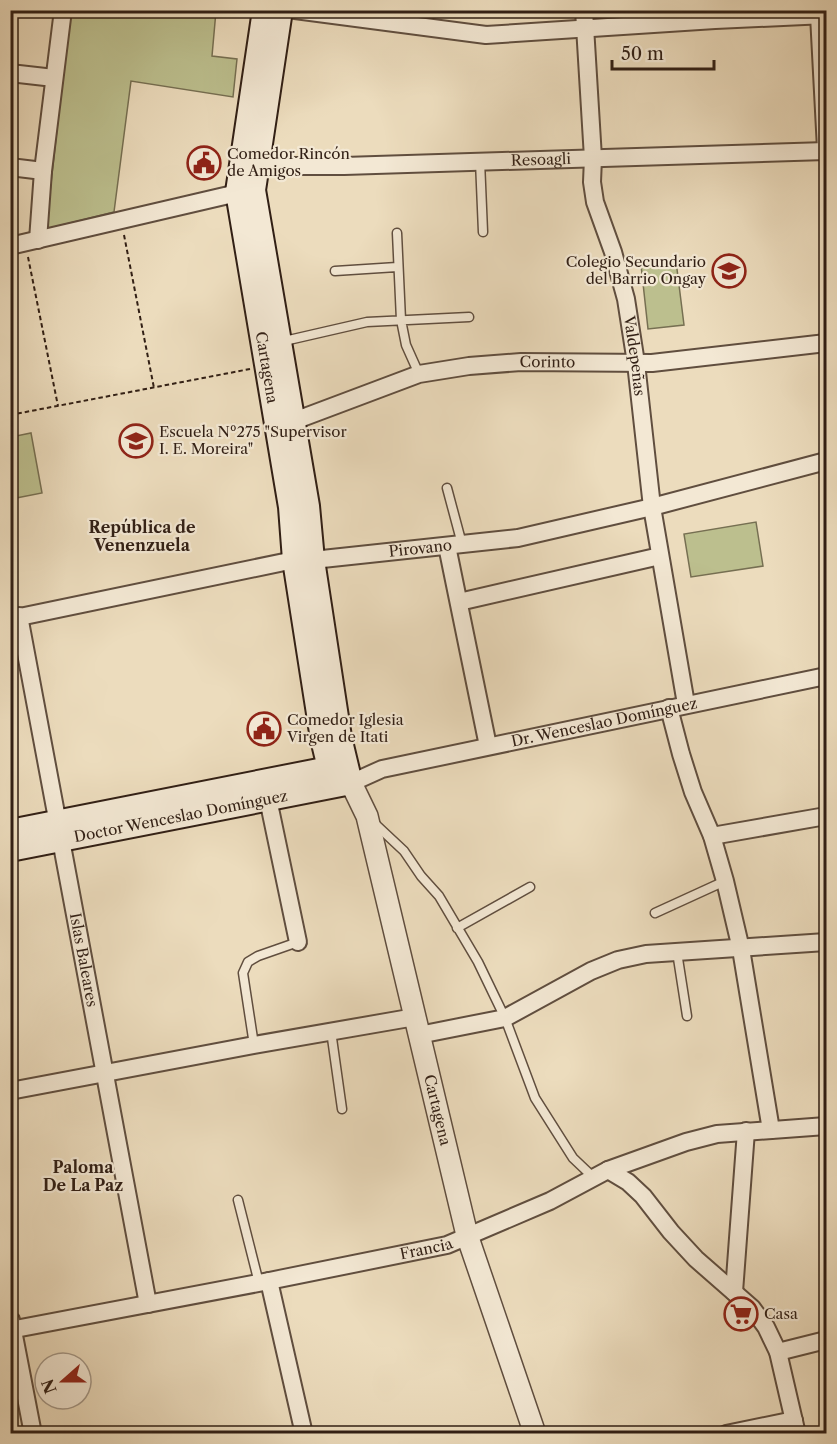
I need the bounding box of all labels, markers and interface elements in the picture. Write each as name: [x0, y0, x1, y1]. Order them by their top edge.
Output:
scale bar: [612, 33, 714, 71]
text: 50 m: [621, 43, 664, 65]
place label: Comedor Rincón de Amigos: [227, 144, 350, 180]
public building icon: Comedor Rincón de Amigos: [186, 145, 222, 181]
street label: Resoagli: [511, 149, 572, 170]
place label: Colegio Secundario del Barrio Ongay: [566, 252, 707, 288]
school or university icon: Colegio Secundario del Barrio Ongay: [711, 253, 747, 289]
street label: Valdepeñas: [620, 313, 650, 397]
street label: Cartagena: [252, 330, 282, 405]
street label: Corinto: [520, 352, 575, 371]
place label: Escuela Nº275 "Supervisor I. E. Moreira": [159, 422, 348, 458]
school or university icon: Escuela Nº275 "Supervisor I. E. Moreira": [118, 423, 154, 459]
district label: República de Venenzuela: [89, 517, 196, 555]
street label: Pirovano: [388, 535, 453, 561]
street label: Dr. Wenceslao Domínguez: [509, 693, 699, 751]
place label: Comedor Iglesia Virgen de Itati: [286, 710, 404, 746]
public building icon: Comedor Iglesia Virgen de Itati: [246, 711, 282, 747]
street label: Doctor Wenceslao Domínguez: [72, 786, 289, 846]
street label: Islas Baleares: [66, 911, 102, 1009]
street label: Cartagena: [420, 1072, 455, 1148]
district label: Paloma De La Paz: [43, 1157, 123, 1195]
street label: Francia: [398, 1234, 456, 1263]
supermarket icon: Casa: [723, 1296, 759, 1332]
place label: Casa: [764, 1304, 798, 1323]
north arrow: [33, 1351, 93, 1411]
text: N: [37, 1376, 61, 1396]

